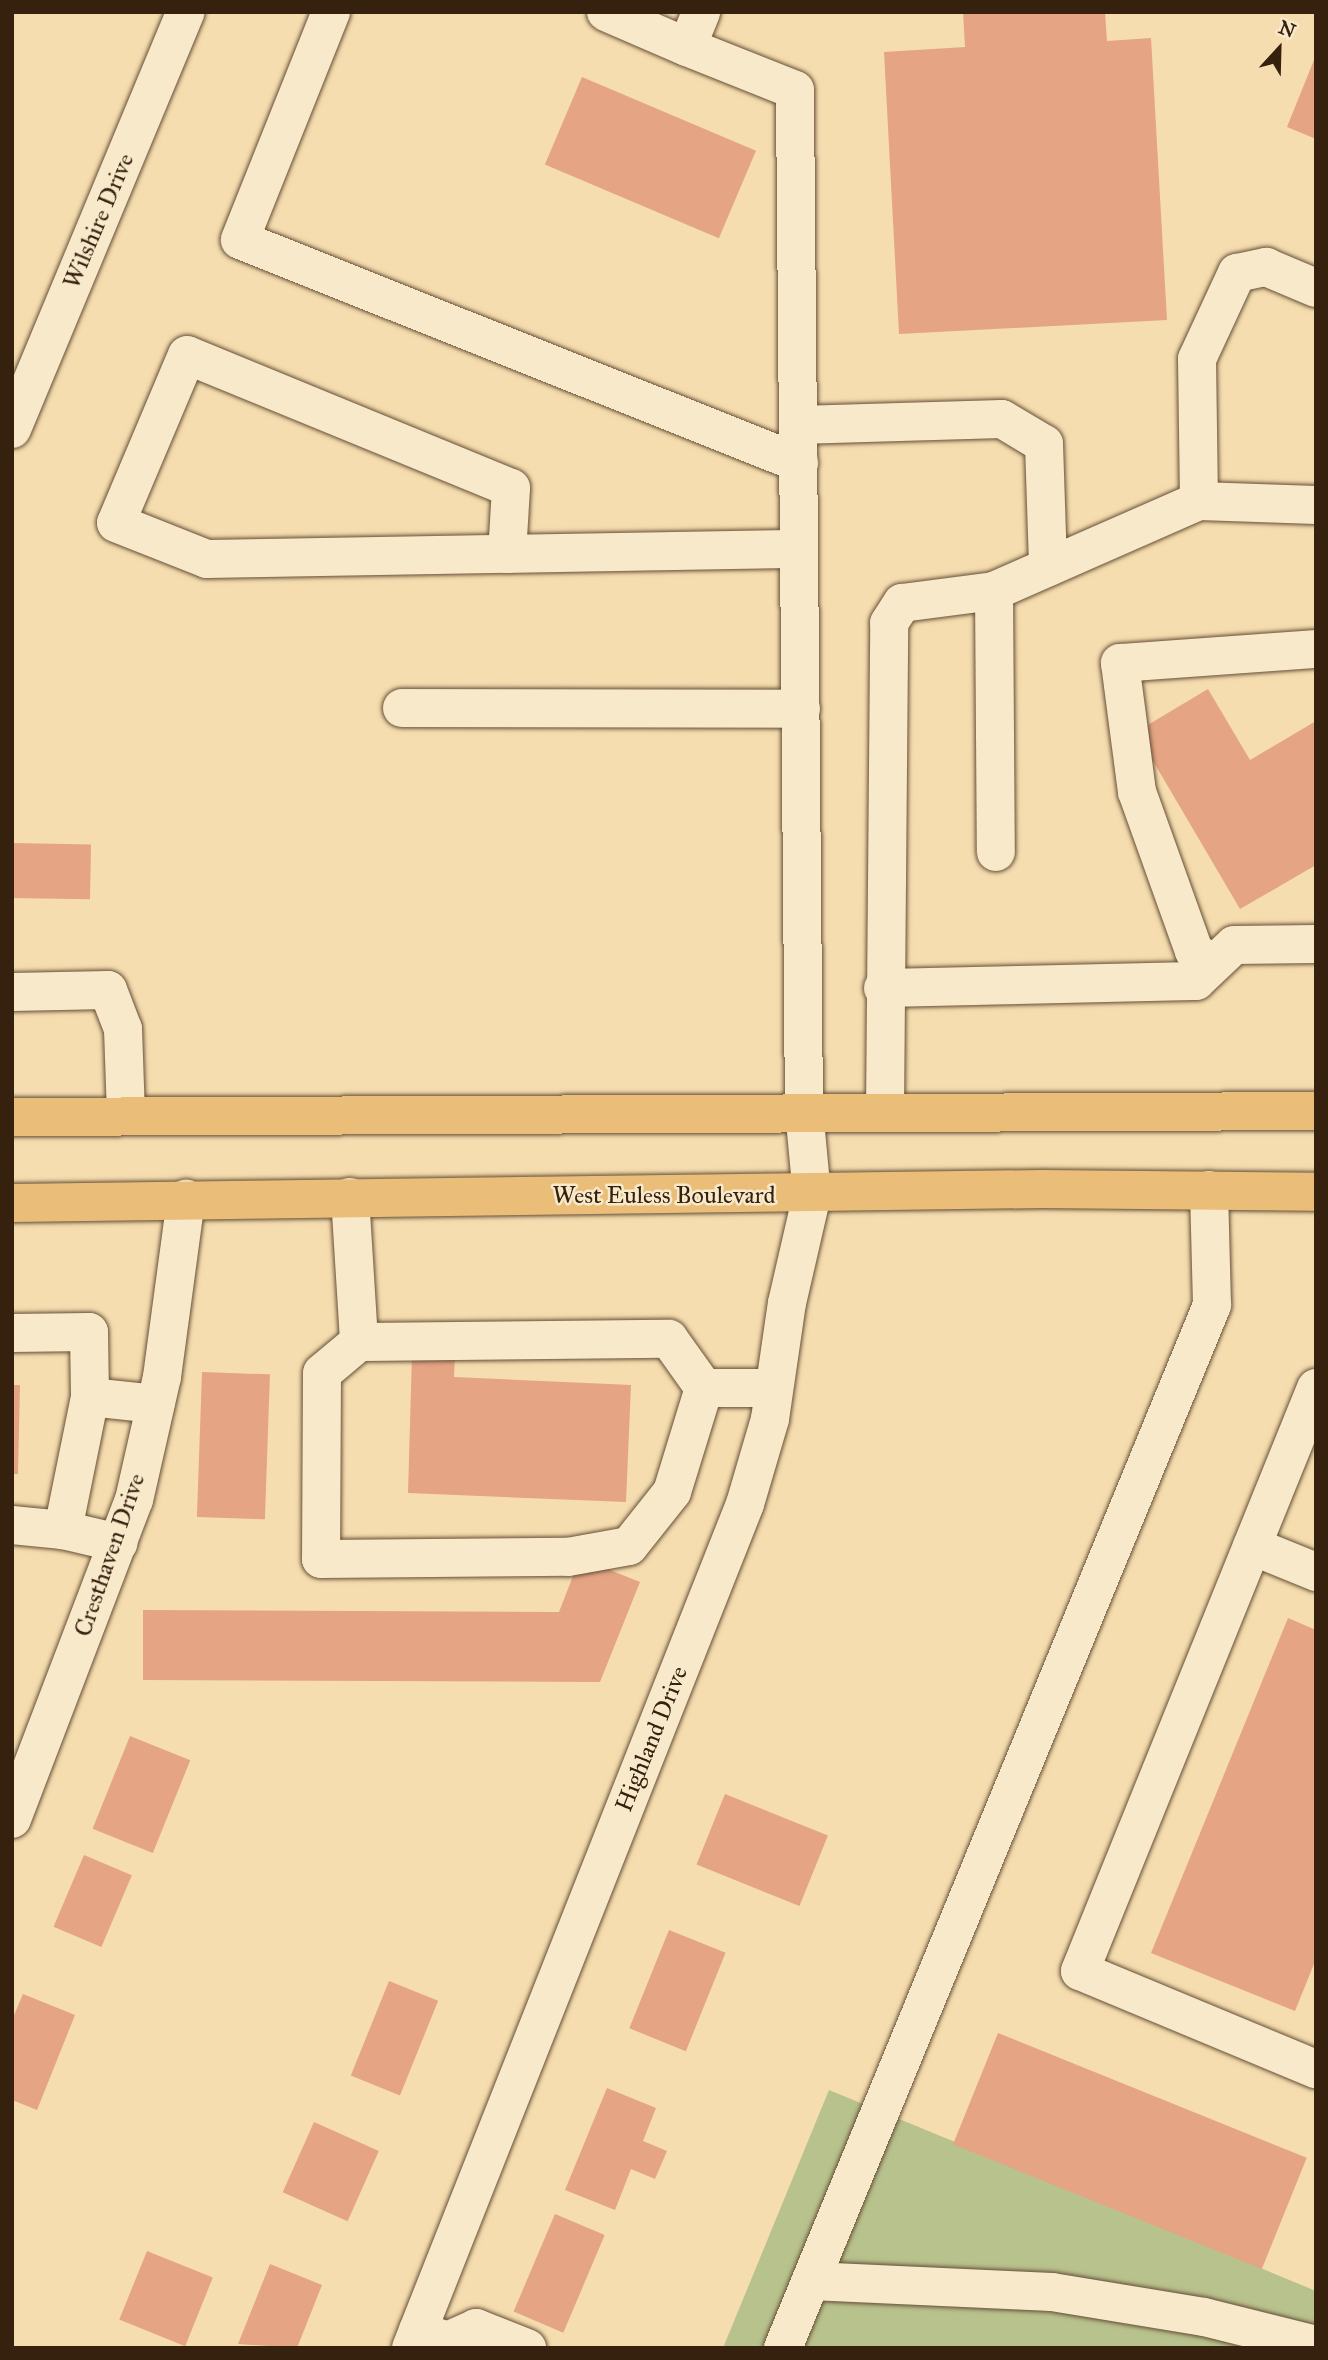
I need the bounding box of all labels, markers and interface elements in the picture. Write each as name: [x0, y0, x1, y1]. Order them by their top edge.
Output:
north arrow: [1244, 14, 1314, 84]
text: N: [1275, 15, 1299, 43]
street label: Wilshire Drive: [58, 149, 140, 293]
street label: West Euless Boulevard: [552, 1182, 776, 1210]
street label: Cresthaven Drive: [69, 1470, 151, 1640]
street label: Highland Drive: [610, 1662, 694, 1816]

